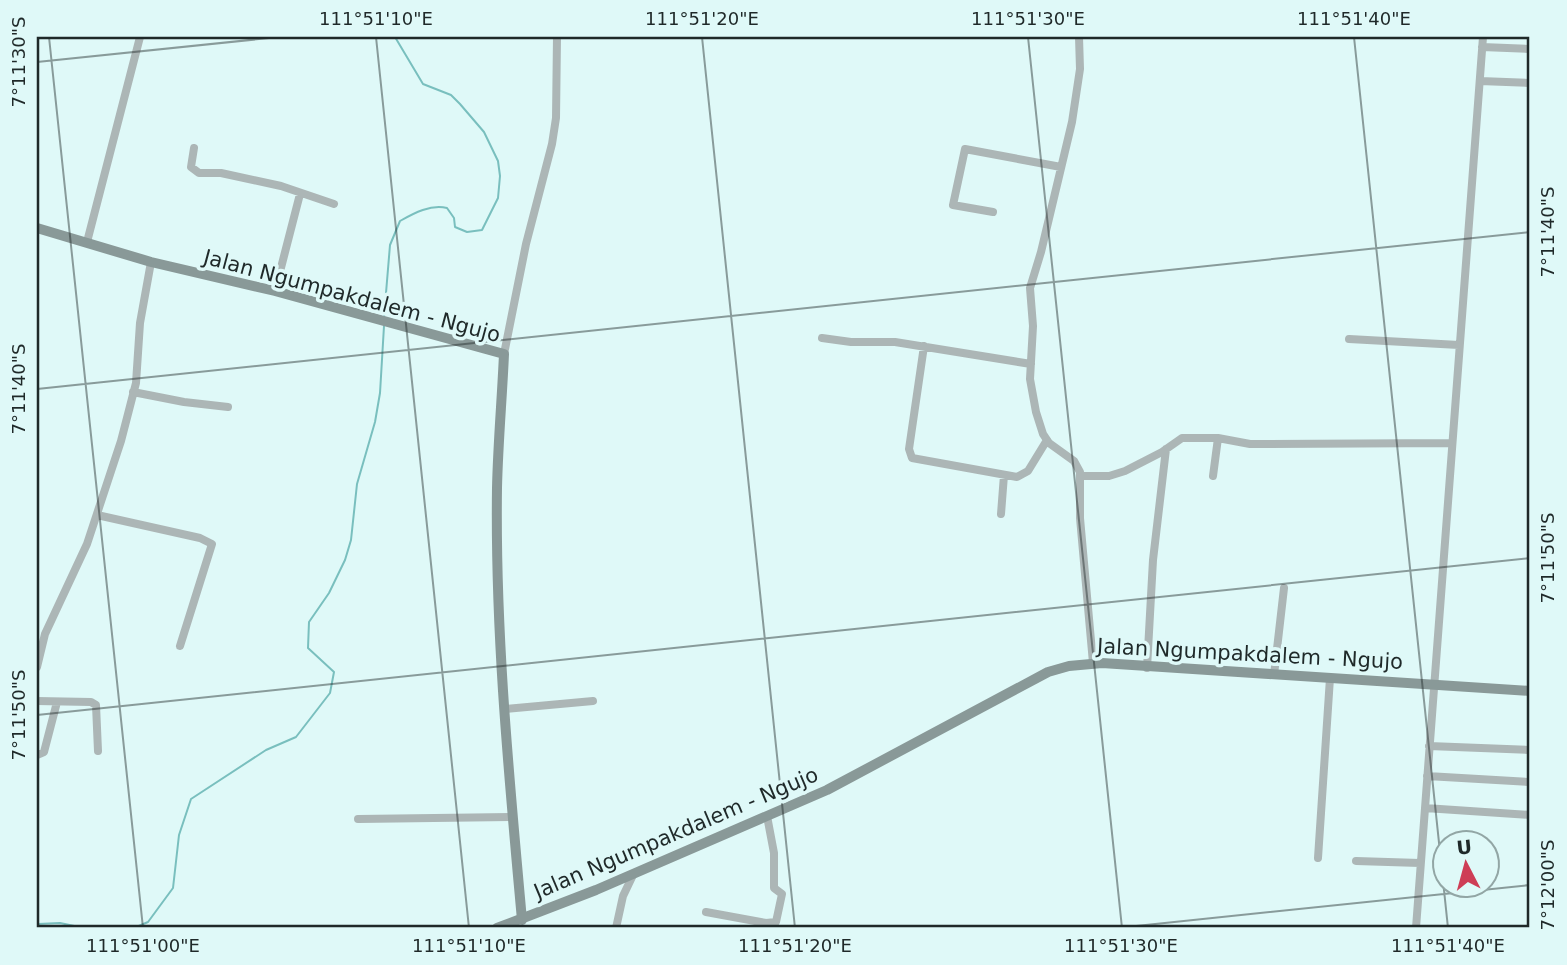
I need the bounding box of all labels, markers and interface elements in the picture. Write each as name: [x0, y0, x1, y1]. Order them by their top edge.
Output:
text: 111°51'10"E: [319, 8, 433, 29]
text: 111°51'20"E: [645, 8, 759, 29]
text: 111°51'30"E: [971, 8, 1085, 29]
text: 111°51'40"E: [1297, 8, 1411, 29]
text: 7°11'30"S: [8, 17, 29, 107]
text: 7°11'40"S: [1537, 187, 1558, 277]
street label: Jalan Ngumpakdalem - Ngujo: [199, 244, 503, 347]
text: 7°11'40"S: [8, 344, 29, 434]
text: 7°11'50"S: [1537, 513, 1558, 603]
street label: Jalan Ngumpakdalem - Ngujo: [1094, 634, 1404, 674]
text: 7°11'50"S: [8, 670, 29, 760]
street label: Jalan Ngumpakdalem - Ngujo: [528, 762, 822, 905]
north arrow: [1430, 828, 1500, 898]
text: U: [1455, 835, 1473, 859]
text: 7°12'00"S: [1537, 840, 1558, 930]
text: 111°51'00"E: [86, 935, 200, 956]
text: 111°51'10"E: [412, 935, 526, 956]
text: 111°51'20"E: [738, 935, 852, 956]
text: 111°51'30"E: [1064, 935, 1178, 956]
text: 111°51'40"E: [1391, 935, 1505, 956]

